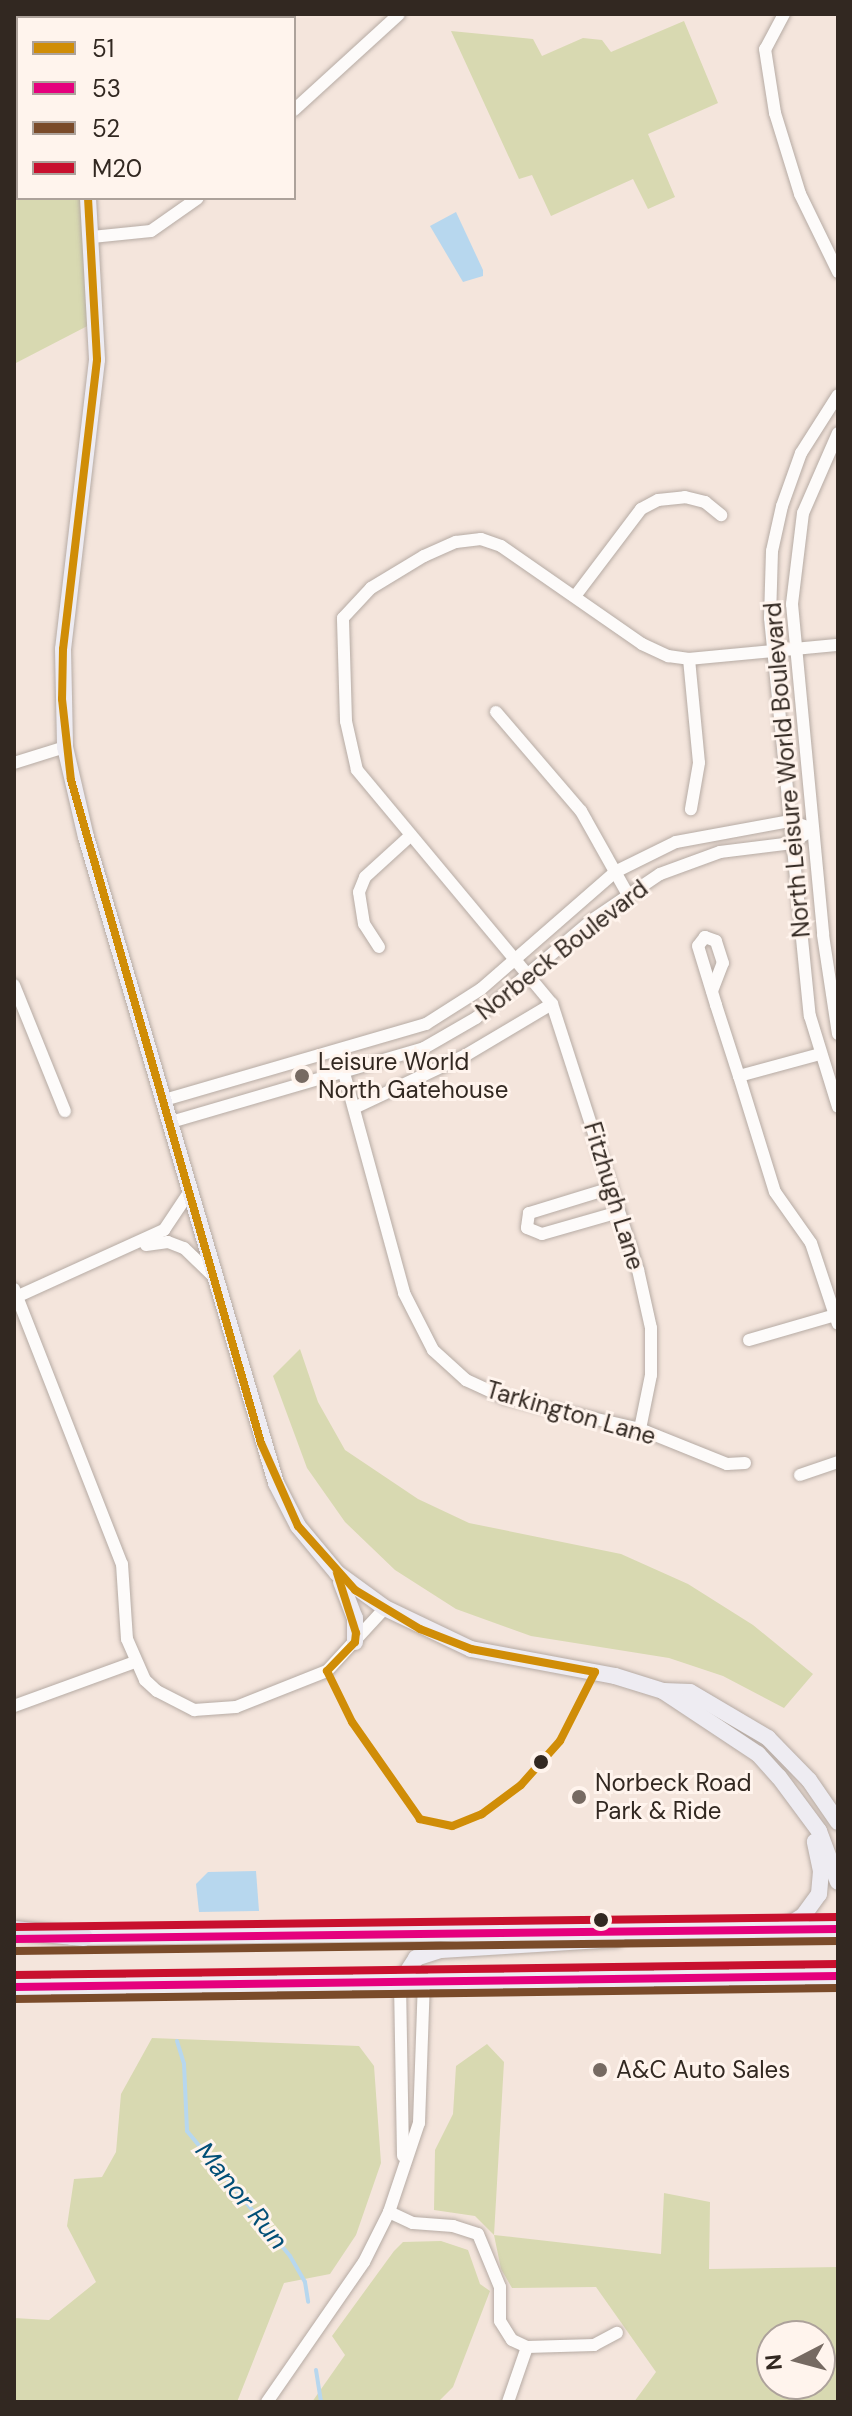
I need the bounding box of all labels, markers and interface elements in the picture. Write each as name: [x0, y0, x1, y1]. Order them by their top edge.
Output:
legend: [16, 16, 296, 200]
text: 51: [92, 33, 114, 64]
text: 53: [92, 73, 121, 104]
text: 52: [92, 113, 120, 144]
text: M20: [92, 153, 142, 184]
street label: North Leisure World Boulevard: [758, 601, 816, 939]
street label: Norbeck Boulevard: [470, 874, 654, 1026]
place label: Leisure World North Gatehouse: [318, 1048, 508, 1104]
marker: Leisure World North Gatehouse: [293, 1067, 311, 1085]
street label: Fitzhugh Lane: [578, 1119, 650, 1273]
street label: Tarkington Lane: [483, 1375, 659, 1451]
unlabelled marker: [533, 1754, 549, 1770]
place label: Norbeck Road Park & Ride: [595, 1769, 751, 1825]
marker: Norbeck Road Park & Ride: [570, 1788, 588, 1806]
unlabelled marker: [593, 1912, 609, 1928]
place label: A&C Auto Sales: [616, 2056, 790, 2084]
marker: A&C Auto Sales: [591, 2061, 609, 2079]
water label: Manor Run: [188, 2136, 294, 2256]
north arrow: [756, 2320, 836, 2400]
text: N: [758, 2353, 789, 2372]

